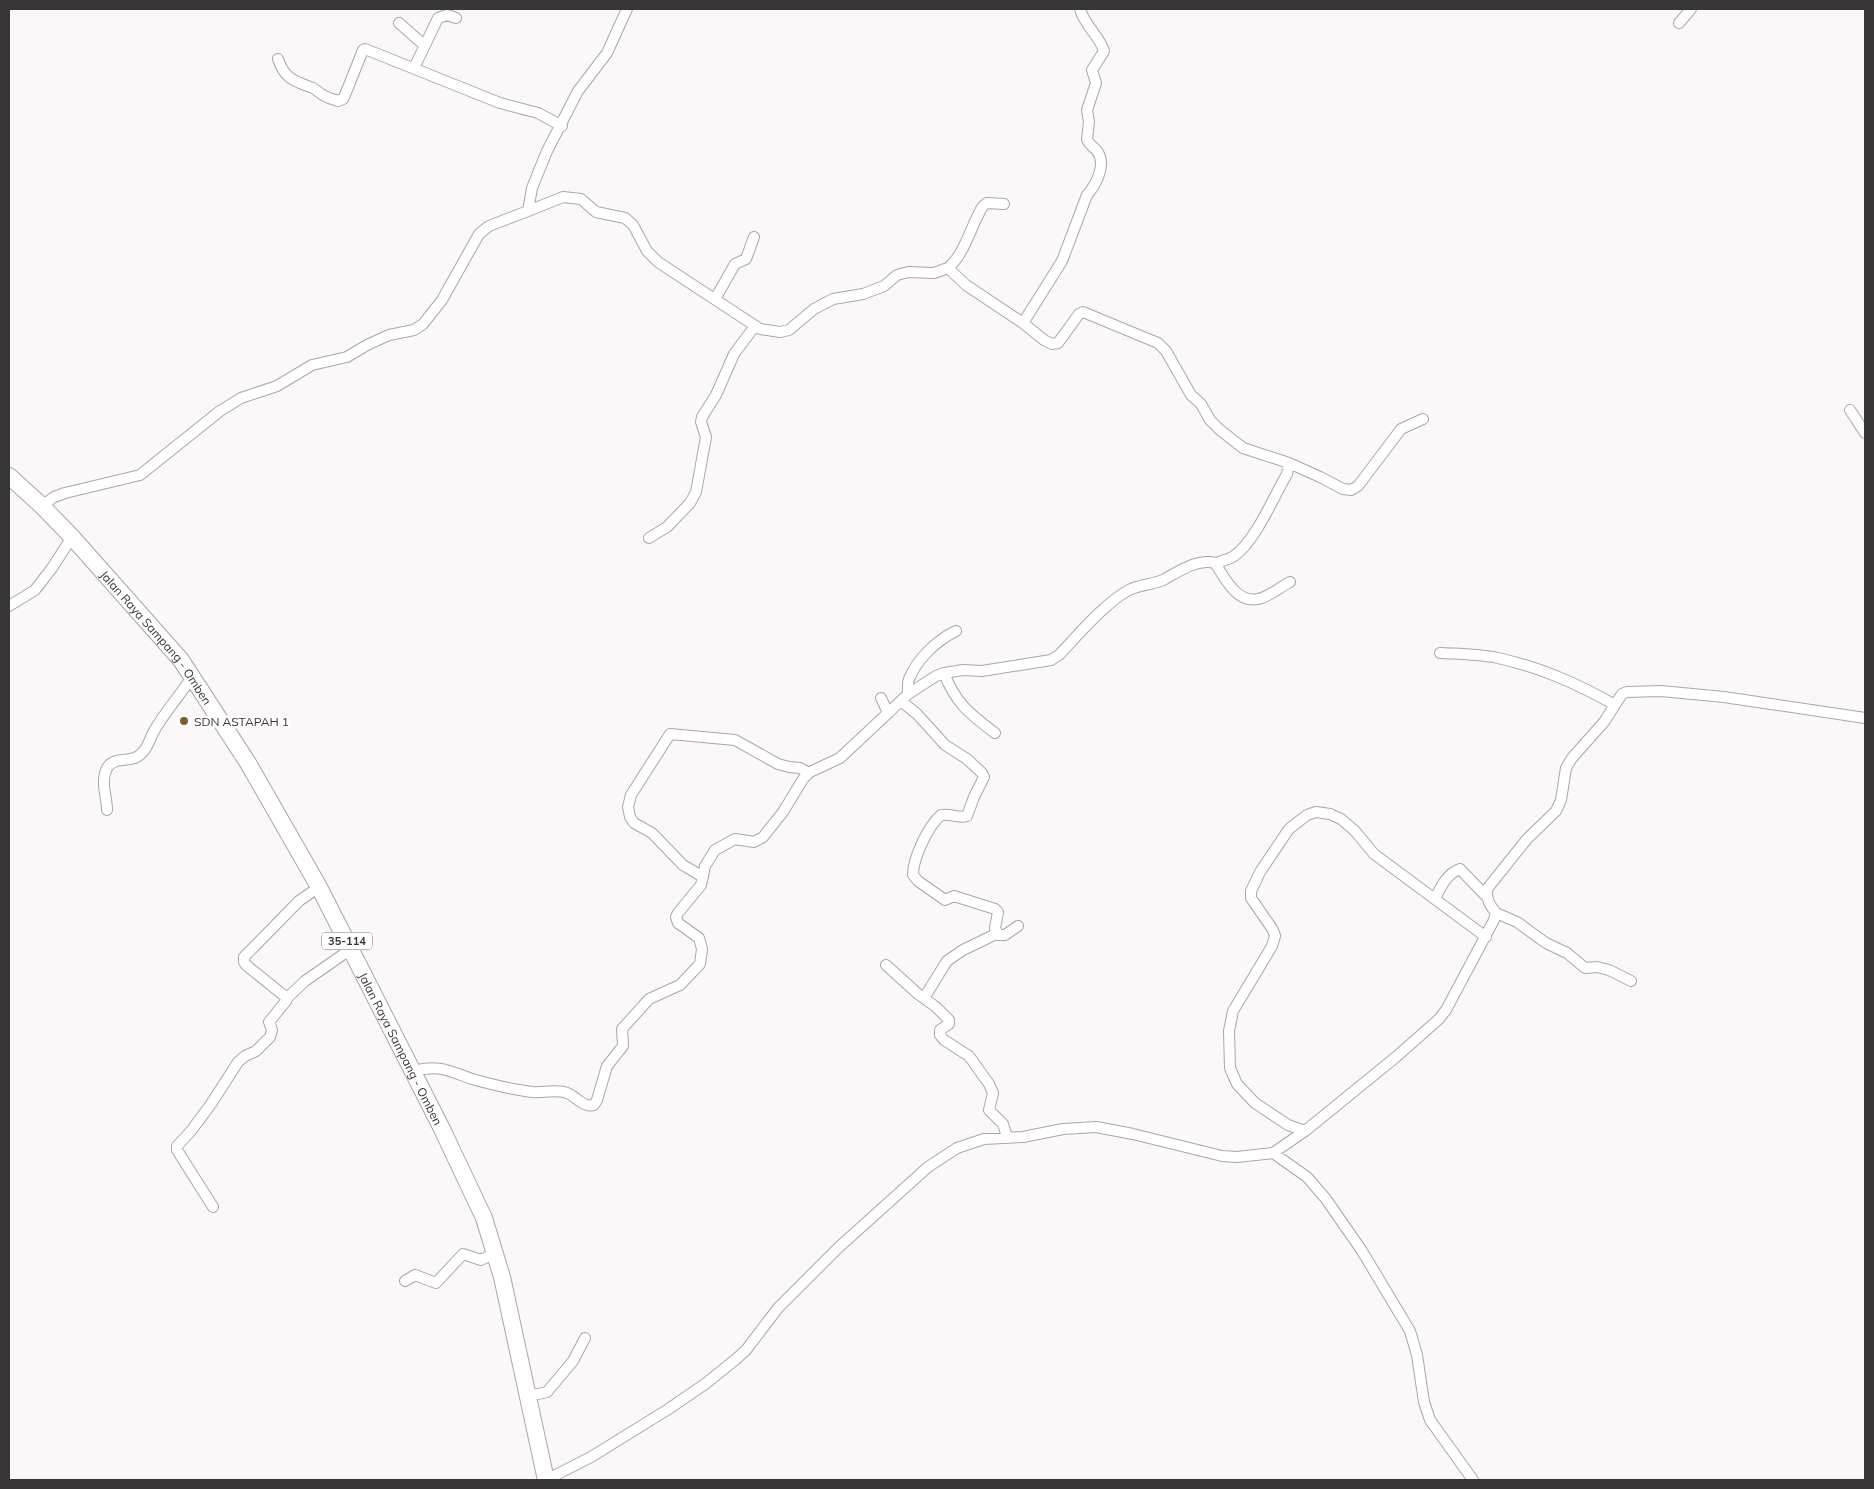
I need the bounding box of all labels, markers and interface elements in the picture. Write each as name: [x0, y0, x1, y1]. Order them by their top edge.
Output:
street label: Jalan Raya Sampang - Omben: [97, 567, 215, 707]
place label: SDN ASTAPAH 1: [194, 714, 289, 729]
marker: SDN ASTAPAH 1: [178, 715, 190, 727]
road number: 35-114: [322, 932, 372, 949]
street label: Jalan Raya Sampang - Omben: [356, 970, 446, 1127]

